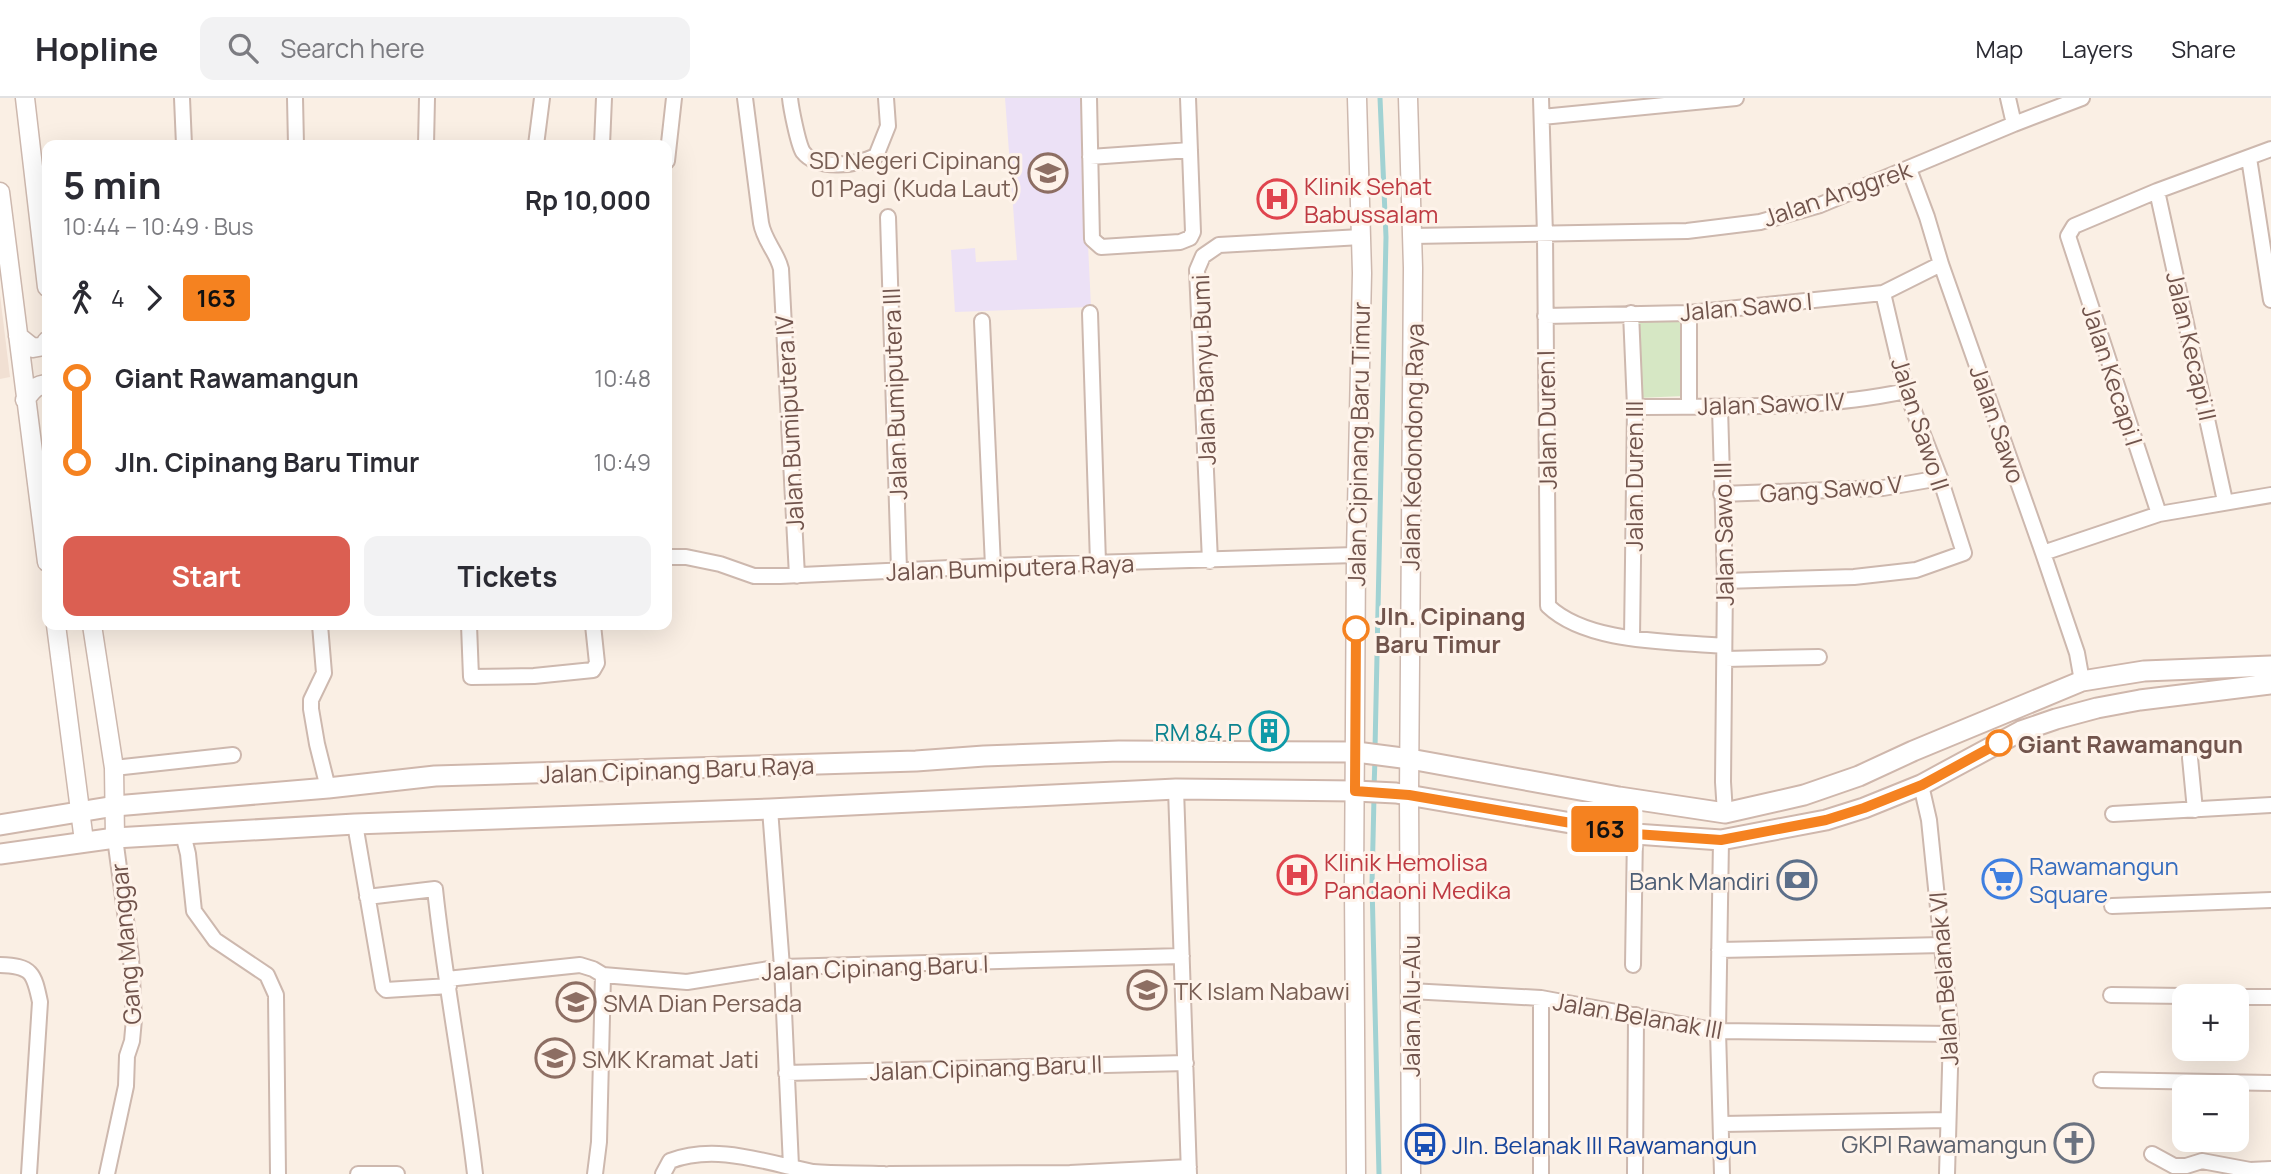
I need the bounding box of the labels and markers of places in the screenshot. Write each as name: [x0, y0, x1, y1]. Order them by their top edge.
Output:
place label: SD Negeri Cipinang 01 Pagi (Kuda Laut): [809, 143, 1021, 204]
school or university icon: SD Negeri Cipinang 01 Pagi (Kuda Laut): [1027, 152, 1069, 194]
place label: Klinik Sehat Babussalam: [1304, 169, 1438, 230]
hospital icon: Klinik Sehat Babussalam: [1256, 178, 1298, 220]
place label: Jln. Cipinang Baru Timur: [1375, 599, 1525, 660]
marker: Jln. Cipinang Baru Timur: [1343, 616, 1369, 642]
building icon: RM 84 P: [1248, 710, 1290, 752]
place label: RM 84 P: [1155, 715, 1242, 748]
place label: Giant Rawamangun: [2018, 727, 2243, 760]
marker: Giant Rawamangun: [1986, 730, 2012, 756]
place label: Klinik Hemolisa Pandaoni Medika: [1324, 845, 1511, 906]
place label: Rawamangun Square: [2029, 849, 2179, 910]
hospital icon: Klinik Hemolisa Pandaoni Medika: [1276, 854, 1318, 896]
supermarket icon: Rawamangun Square: [1981, 858, 2023, 900]
bank icon: Bank Mandiri: [1776, 859, 1818, 901]
place label: Bank Mandiri: [1629, 864, 1770, 897]
school or university icon: TK Islam Nabawi: [1126, 969, 1168, 1011]
place label: TK Islam Nabawi: [1174, 974, 1350, 1007]
school or university icon: SMA Dian Persada: [555, 981, 597, 1023]
place label: SMA Dian Persada: [603, 986, 802, 1019]
school or university icon: SMK Kramat Jati: [534, 1037, 576, 1079]
place label: SMK Kramat Jati: [582, 1042, 759, 1075]
church icon: GKPI Rawamangun: [2053, 1122, 2095, 1164]
bus stop icon: Jln. Belanak III Rawamangun: [1404, 1123, 1446, 1165]
place label: GKPI Rawamangun: [1841, 1127, 2047, 1160]
place label: Jln. Belanak III Rawamangun: [1452, 1128, 1757, 1161]

